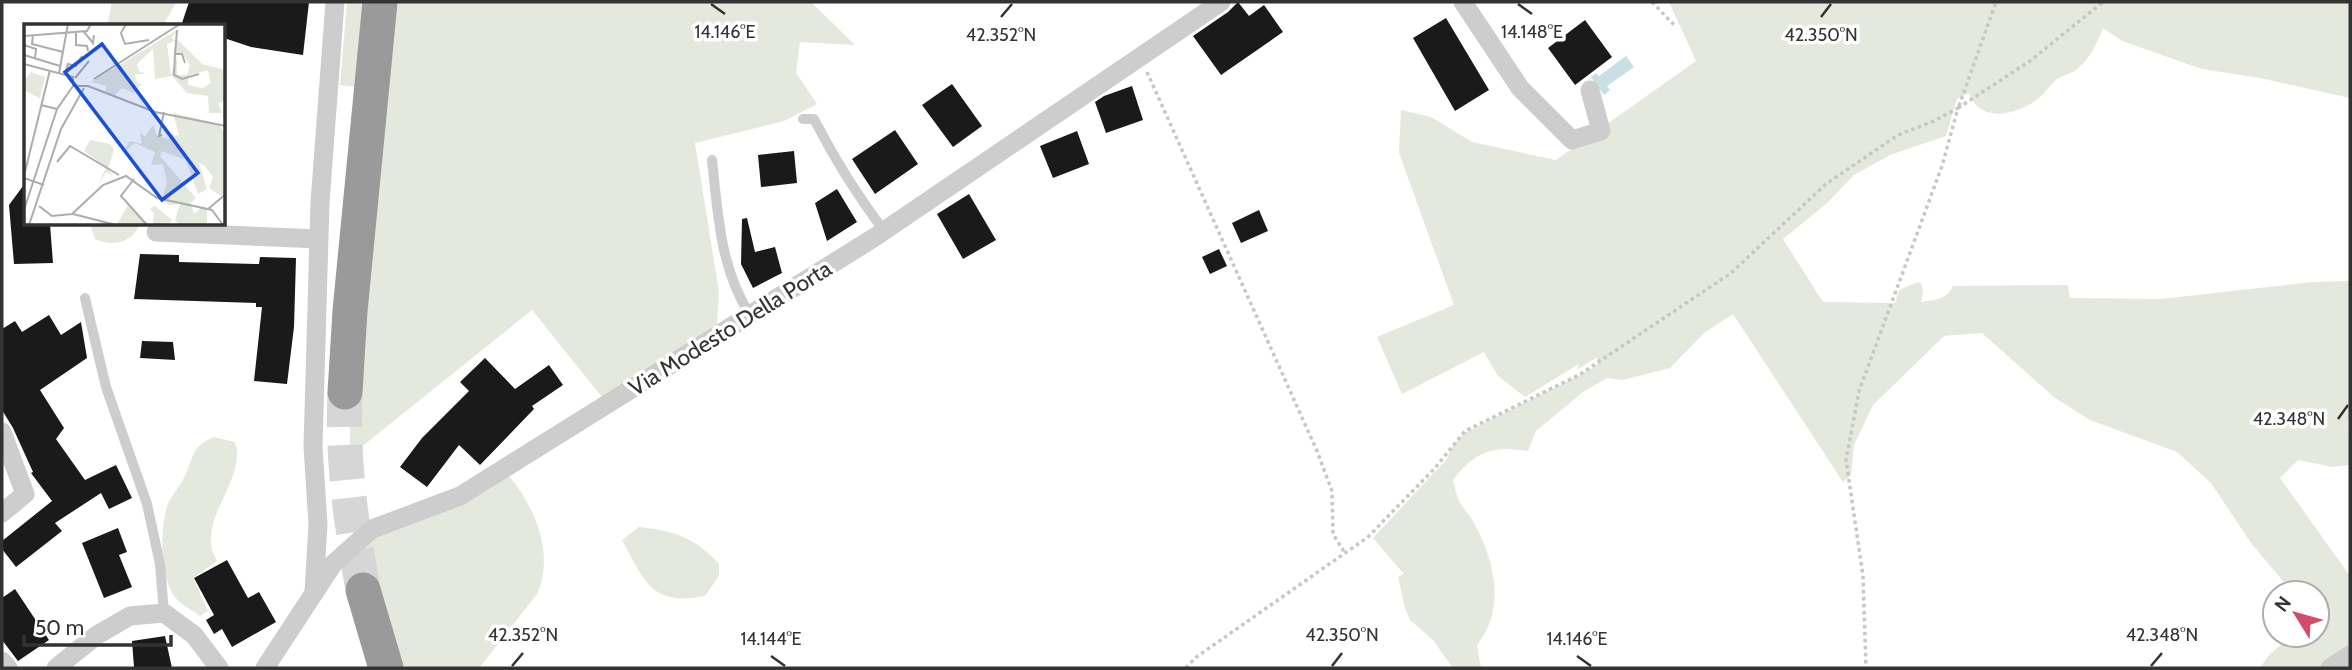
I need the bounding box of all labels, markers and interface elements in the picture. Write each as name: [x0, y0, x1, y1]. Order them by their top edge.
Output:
text: 14.146°E: [694, 21, 756, 43]
text: 14.148°E: [1501, 21, 1563, 43]
inset map: [24, 24, 226, 226]
text: 42.352°N: [966, 24, 1036, 46]
text: 42.350°N: [1784, 24, 1858, 46]
street label: Via Modesto Della Porta: [623, 254, 837, 402]
text: 42.348°N: [2253, 408, 2325, 430]
north arrow: [2261, 579, 2331, 649]
text: N: [2270, 592, 2296, 616]
scale bar: [24, 604, 172, 648]
text: 50 m: [35, 615, 84, 640]
text: 42.352°N: [488, 624, 558, 646]
text: 42.350°N: [1305, 624, 1379, 646]
text: 42.348°N: [2126, 624, 2198, 646]
text: 14.144°E: [740, 628, 802, 650]
text: 14.146°E: [1546, 628, 1608, 650]

